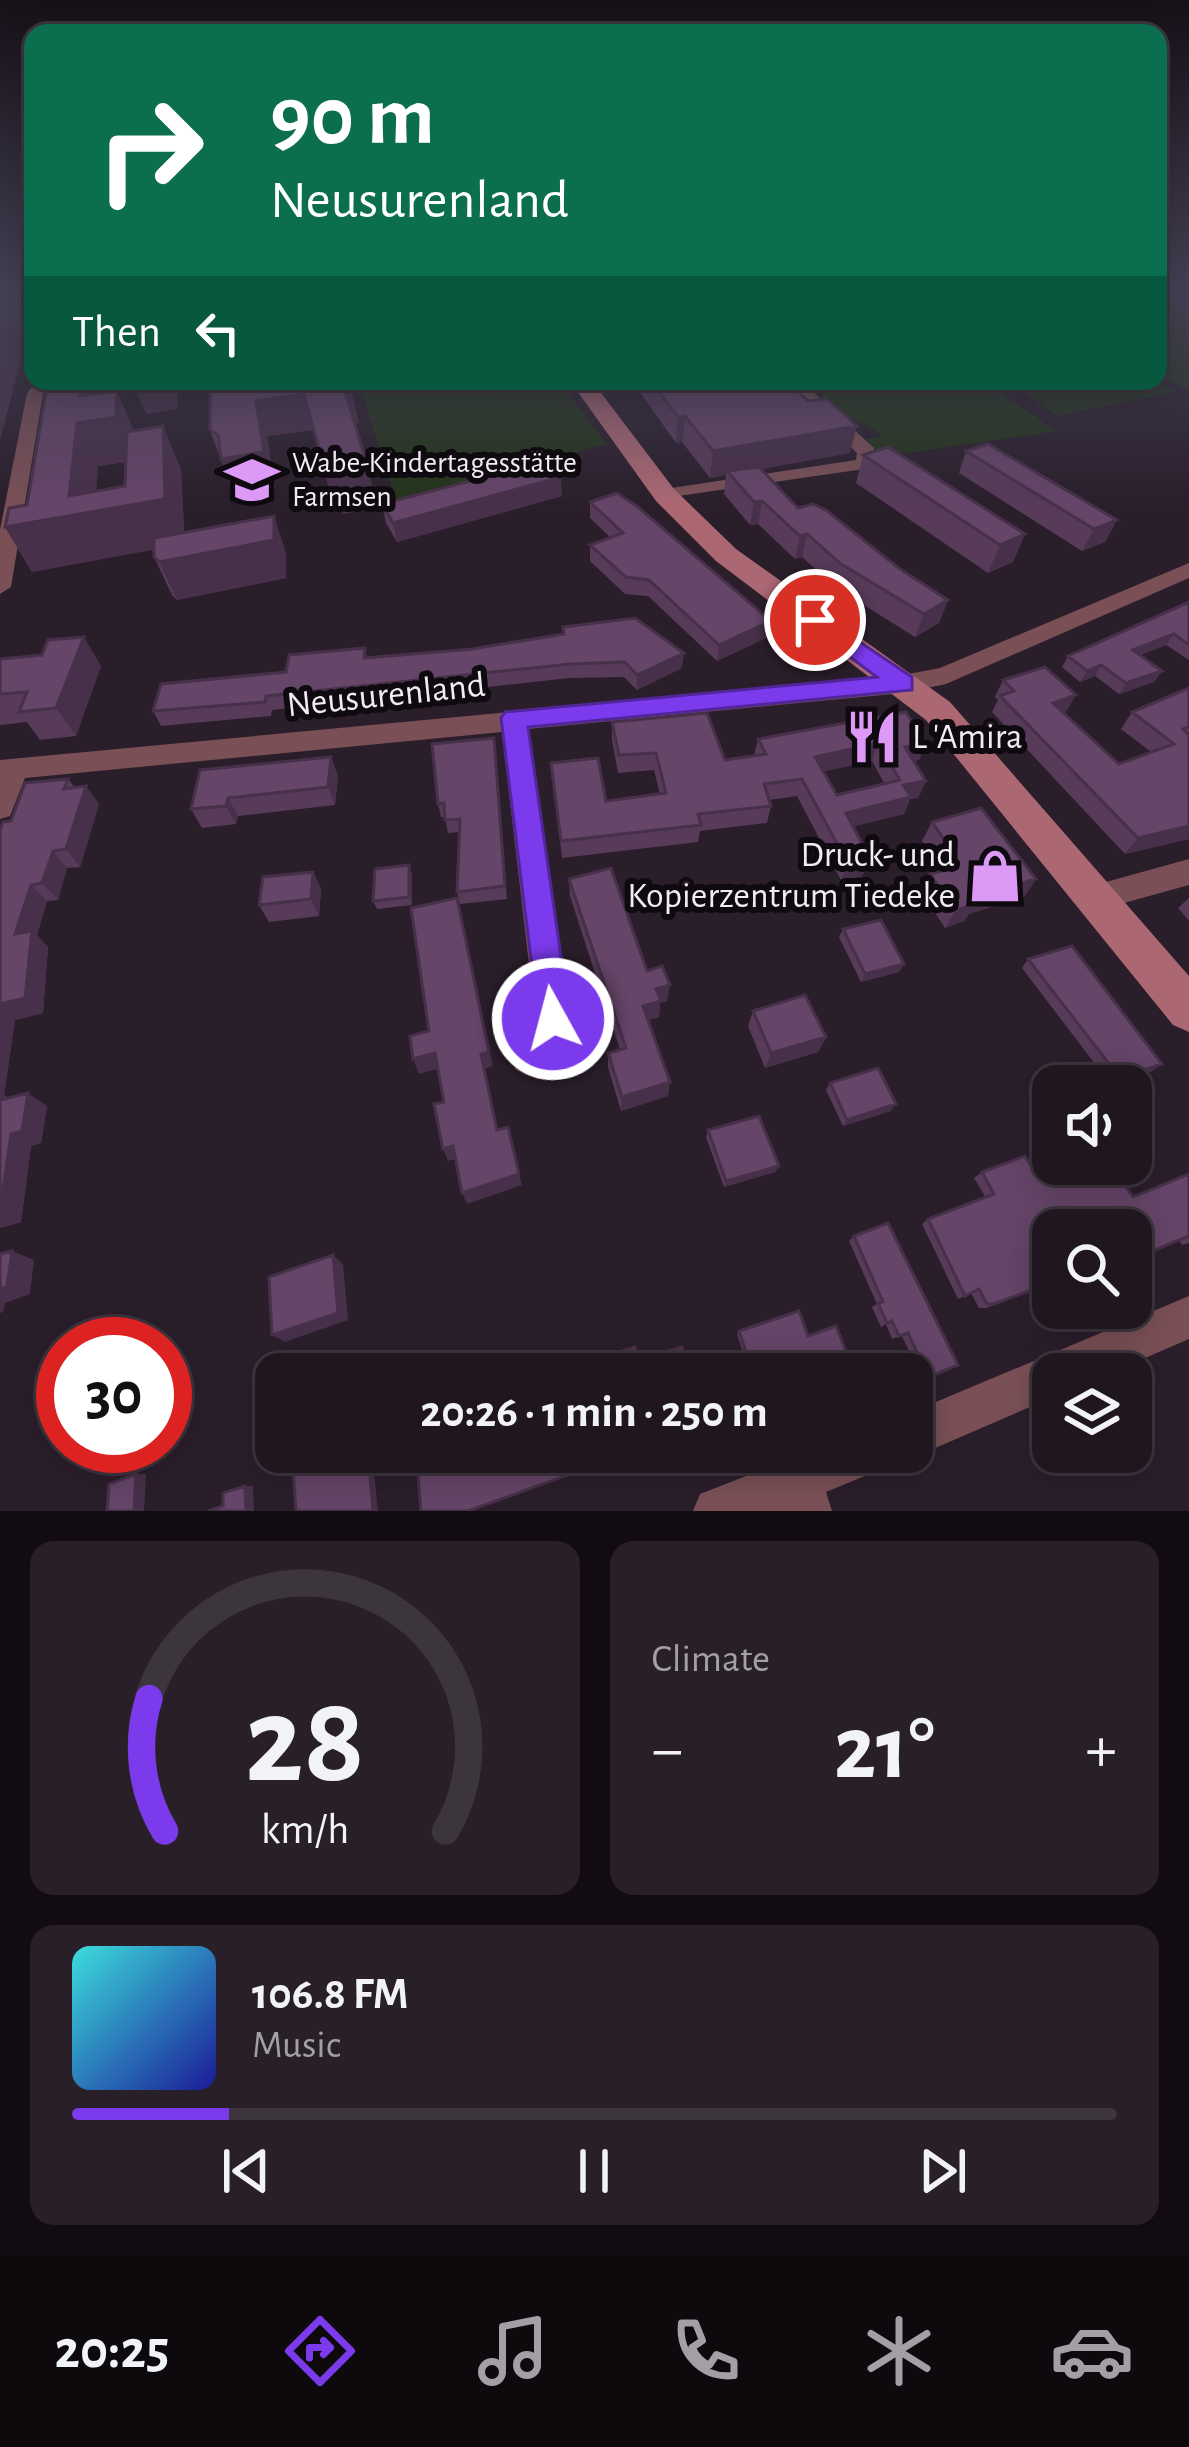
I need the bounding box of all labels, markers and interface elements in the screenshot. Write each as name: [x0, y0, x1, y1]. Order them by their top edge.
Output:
icon: right: [72, 72, 228, 228]
text: 90 m: [270, 76, 435, 160]
text: Neusurenland: [270, 174, 569, 228]
icon: left: [185, 300, 251, 366]
text: Then: [72, 310, 161, 355]
place label: Wabe-Kindertagesstätte Farmsen: [292, 448, 577, 512]
school or university icon: Wabe-Kindertagesstätte Farmsen: [223, 451, 281, 509]
pin: [764, 569, 866, 671]
icon: arrive: [782, 587, 848, 653]
street label: Neusurenland: [285, 667, 487, 723]
restaurant icon: L 'Amira: [843, 708, 901, 766]
place label: L 'Amira: [912, 719, 1023, 755]
place label: Druck- und Kopierzentrum Tiedeke: [627, 837, 955, 914]
shop icon: Druck- und Kopierzentrum Tiedeke: [966, 847, 1024, 905]
position arrow: [490, 956, 616, 1082]
map controls: [1032, 1065, 1152, 1473]
button: sound: [1032, 1065, 1152, 1185]
button: search: [1032, 1209, 1152, 1329]
speed limit sign: 30: [36, 1317, 192, 1473]
button: layers: [1032, 1353, 1152, 1473]
text: 20:26 · 1 min · 250 m: [420, 1390, 768, 1435]
text: Climate: [652, 1640, 770, 1679]
text: 28: [245, 1680, 365, 1805]
text: 21°: [834, 1705, 935, 1795]
text: −: [652, 1717, 683, 1783]
text: +: [1085, 1717, 1117, 1783]
text: km/h: [261, 1809, 349, 1852]
text: 106.8 FM: [252, 1972, 409, 2017]
text: Music: [252, 2026, 341, 2065]
icon: previous: [213, 2138, 279, 2204]
icon: pause: [561, 2138, 627, 2204]
icon: next: [910, 2138, 976, 2204]
icon: directions: [278, 2309, 362, 2393]
icon: music: [471, 2309, 555, 2393]
icon: phone: [664, 2309, 748, 2393]
icon: climate: [857, 2309, 941, 2393]
icon: car: [1050, 2309, 1134, 2393]
text: 20:25: [55, 2324, 169, 2378]

